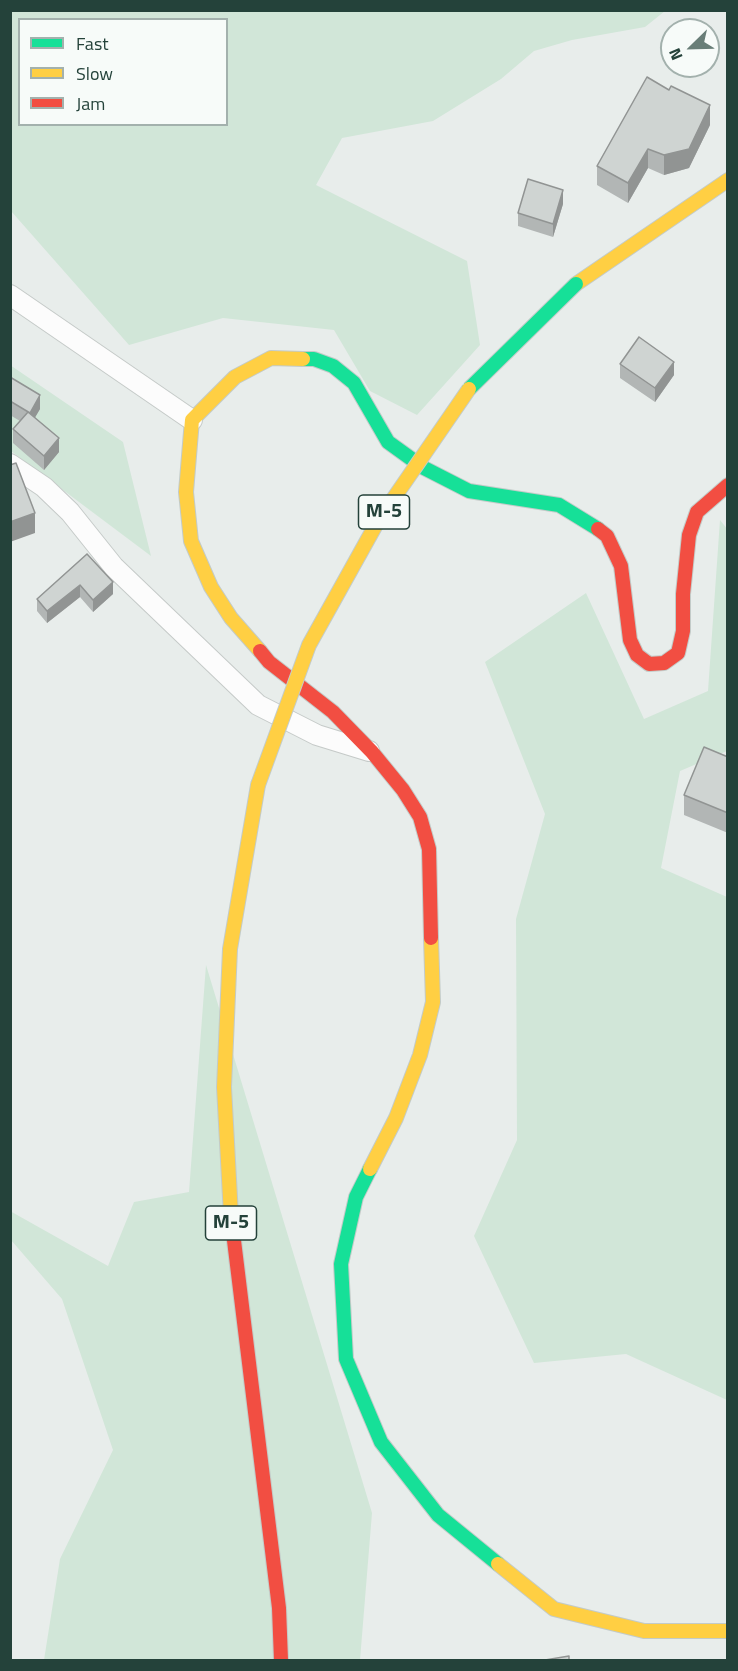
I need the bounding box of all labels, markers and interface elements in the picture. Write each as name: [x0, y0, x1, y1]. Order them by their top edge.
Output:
legend: [18, 18, 228, 126]
north arrow: [660, 18, 720, 78]
text: Fast: [76, 30, 109, 57]
text: N: [662, 44, 688, 64]
text: Slow: [76, 60, 113, 87]
text: Jam: [76, 90, 105, 117]
road number: M-5: [358, 495, 410, 529]
road number: M-5: [206, 1206, 256, 1240]

